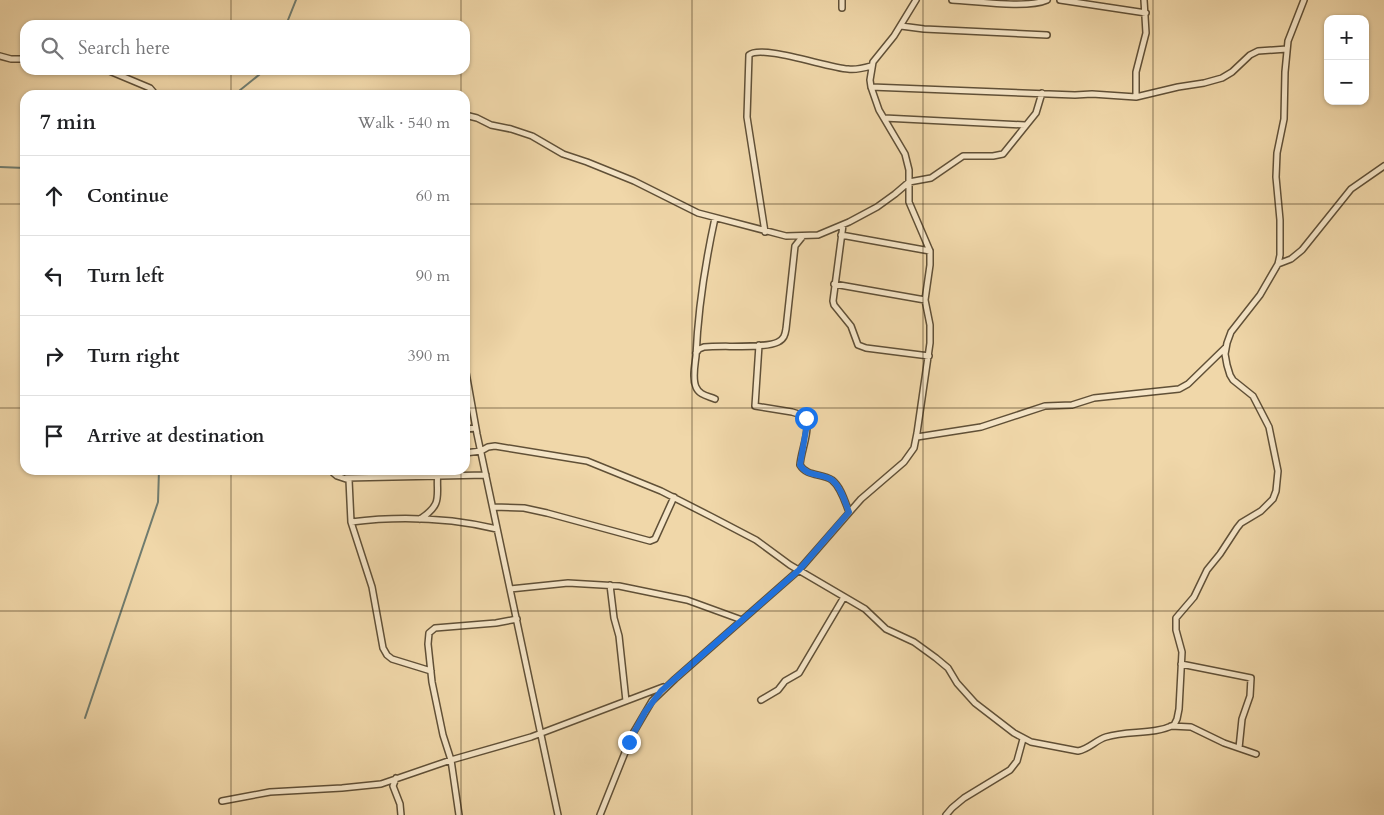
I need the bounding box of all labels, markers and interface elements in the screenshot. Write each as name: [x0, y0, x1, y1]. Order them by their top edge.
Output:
map controls: [1324, 15, 1369, 105]
button: +: [1324, 15, 1369, 60]
search box: [20, 20, 470, 75]
icon: search: [38, 34, 66, 62]
text: Search here: [78, 35, 170, 61]
button: −: [1324, 60, 1369, 105]
text: 7 min: [40, 108, 96, 137]
text: Walk · 540 m: [358, 112, 450, 134]
icon: ahead: [40, 182, 68, 210]
text: Continue: [87, 183, 169, 209]
text: 60 m: [416, 185, 450, 207]
icon: left: [40, 262, 68, 290]
text: Turn left: [87, 263, 164, 289]
text: 90 m: [416, 265, 450, 287]
icon: right: [40, 342, 68, 370]
text: Turn right: [87, 343, 179, 369]
text: 390 m: [408, 345, 450, 367]
route start: [795, 407, 818, 430]
icon: arrive: [40, 422, 68, 450]
text: Arrive at destination: [87, 423, 264, 449]
route end: [618, 731, 641, 754]

